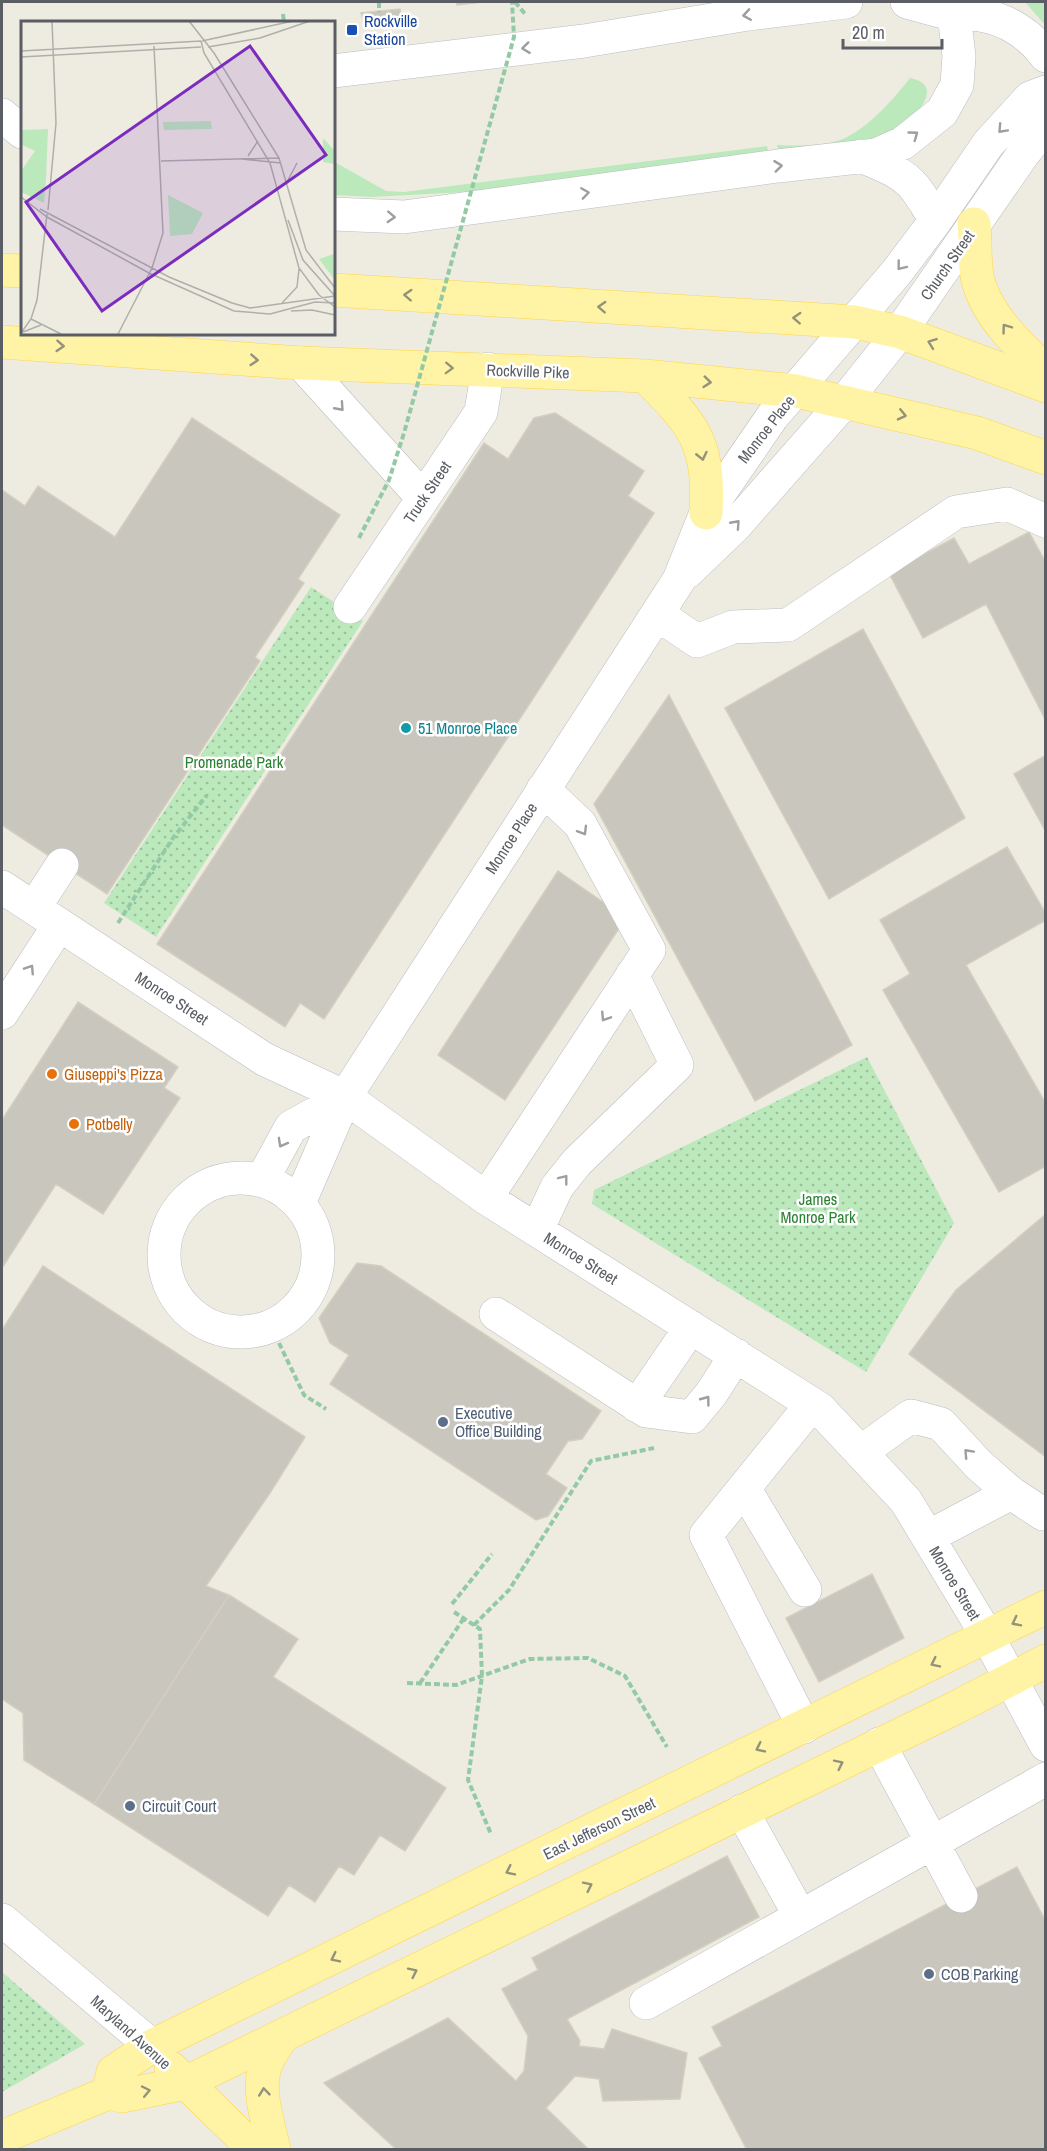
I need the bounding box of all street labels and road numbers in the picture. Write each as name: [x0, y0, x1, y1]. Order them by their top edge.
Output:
street label: Church Street: [915, 225, 979, 304]
street label: Rockville Pike: [486, 359, 570, 383]
street label: Monroe Place: [732, 390, 800, 468]
street label: Truck Street: [398, 456, 456, 528]
street label: Monroe Place: [480, 798, 542, 878]
street label: Monroe Street: [131, 966, 213, 1030]
street label: Monroe Street: [540, 1227, 622, 1290]
street label: Monroe Street: [924, 1542, 986, 1625]
street label: East Jefferson Street: [539, 1791, 659, 1865]
street label: Maryland Avenue: [86, 1990, 176, 2074]

